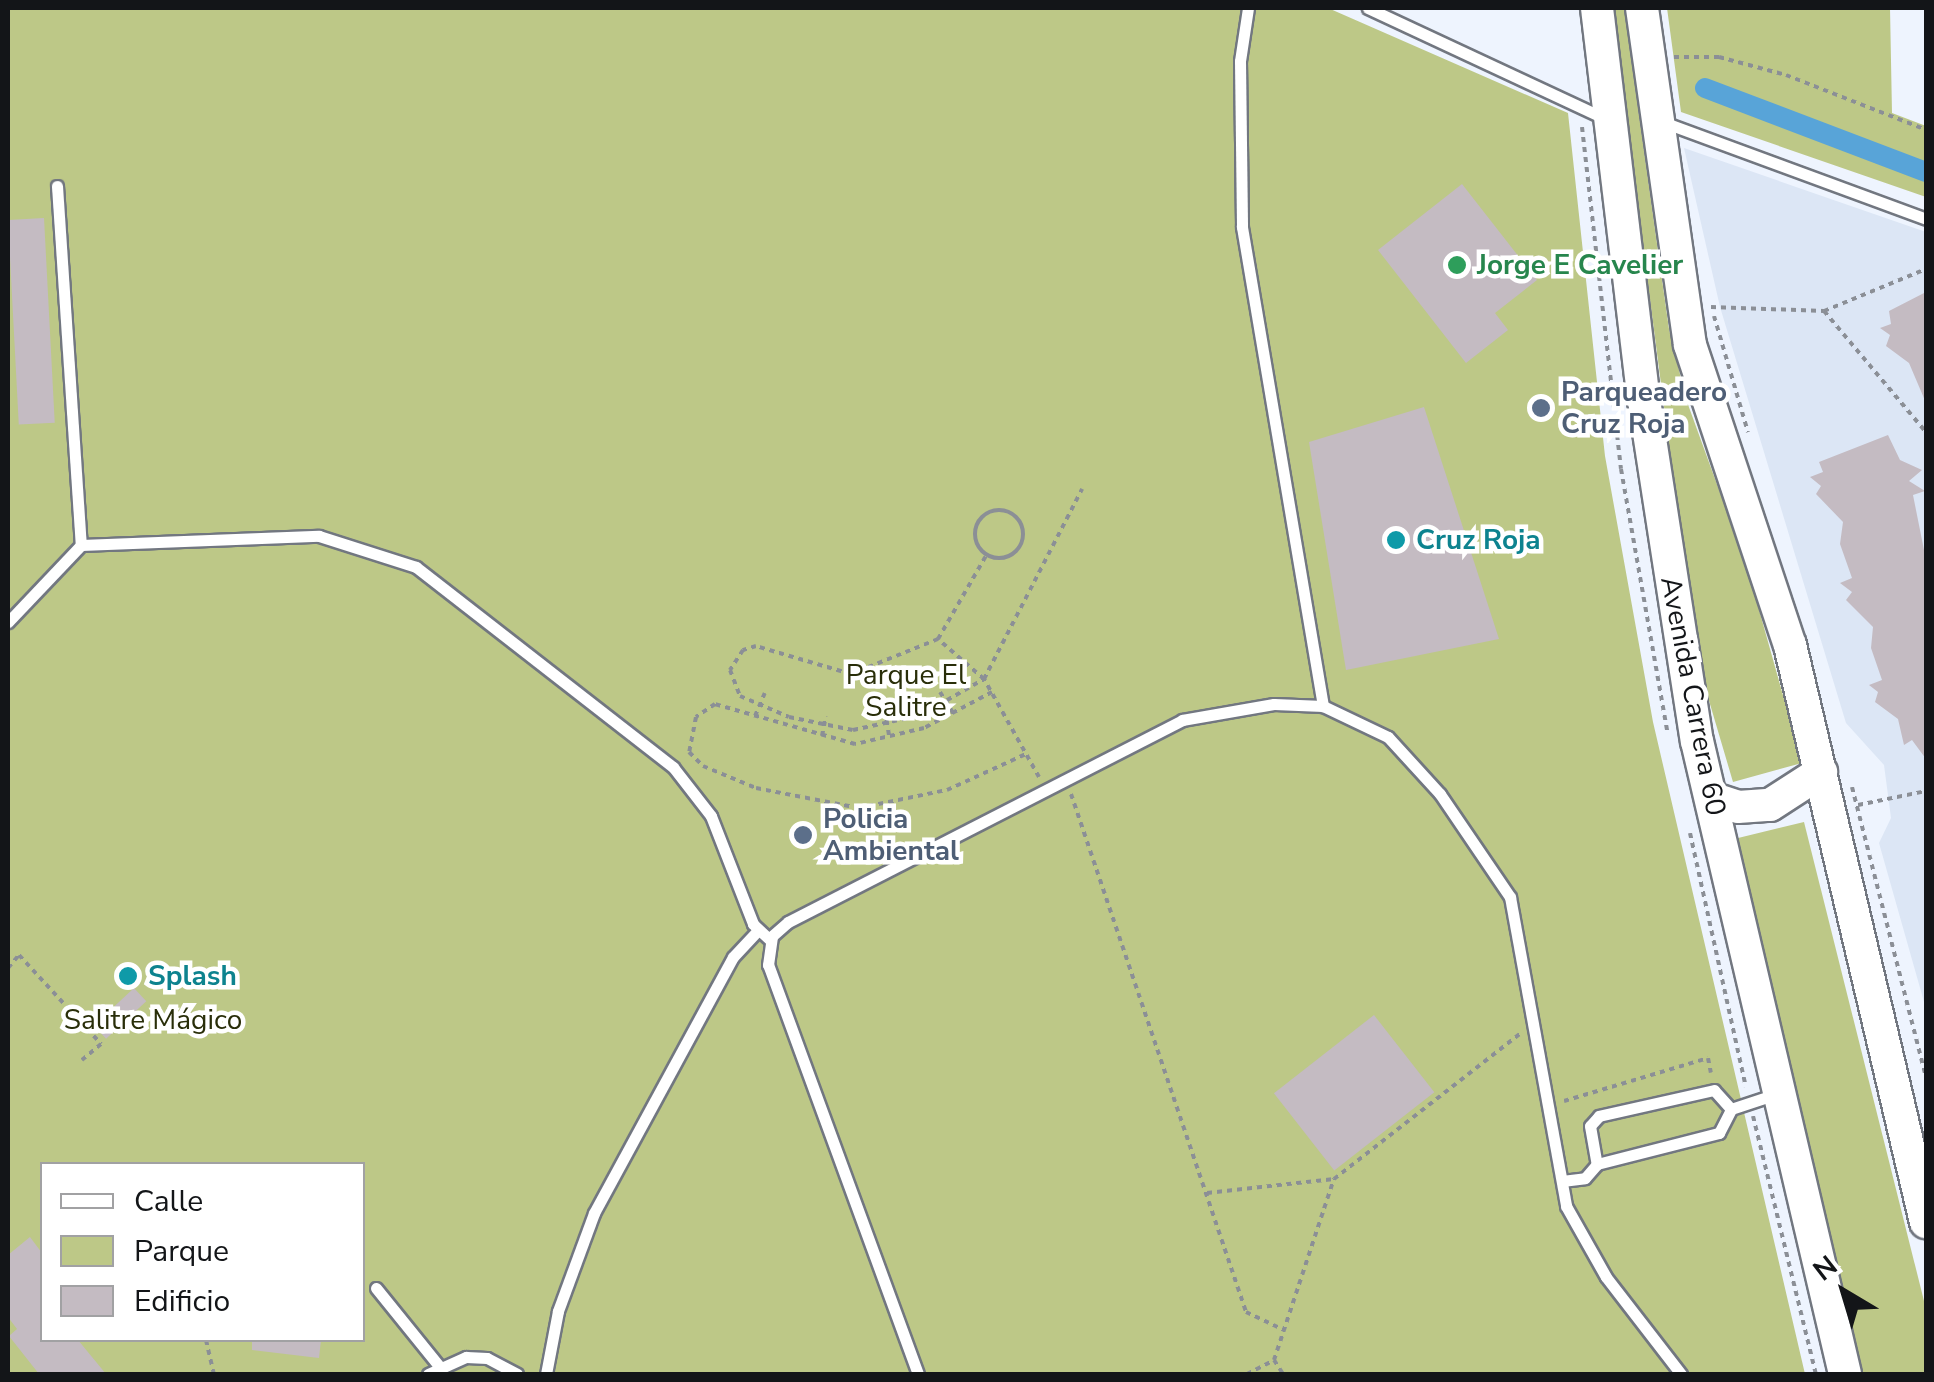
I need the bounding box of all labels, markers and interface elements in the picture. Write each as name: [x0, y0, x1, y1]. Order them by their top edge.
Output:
place label: Jorge E Cavelier: [1477, 248, 1683, 282]
marker: Jorge E Cavelier: [1446, 254, 1468, 276]
place label: Parqueadero Cruz Roja: [1561, 375, 1727, 441]
marker: Parqueadero Cruz Roja: [1530, 397, 1552, 419]
place label: Cruz Roja: [1416, 523, 1541, 557]
marker: Cruz Roja: [1385, 529, 1407, 551]
street label: Avenida Carrera 60: [1653, 574, 1733, 818]
park label: Parque El Salitre: [846, 658, 966, 724]
place label: Policia Ambiental: [823, 802, 959, 868]
marker: Policia Ambiental: [792, 824, 814, 846]
place label: Splash: [148, 959, 237, 993]
marker: Splash: [117, 965, 139, 987]
park label: Salitre Mágico: [64, 1003, 242, 1037]
legend: [40, 1162, 365, 1342]
text: Calle: [134, 1181, 203, 1222]
text: Parque: [134, 1231, 229, 1272]
north arrow: [1794, 1242, 1894, 1342]
text: N: [1806, 1247, 1845, 1290]
text: Edificio: [134, 1281, 230, 1322]

